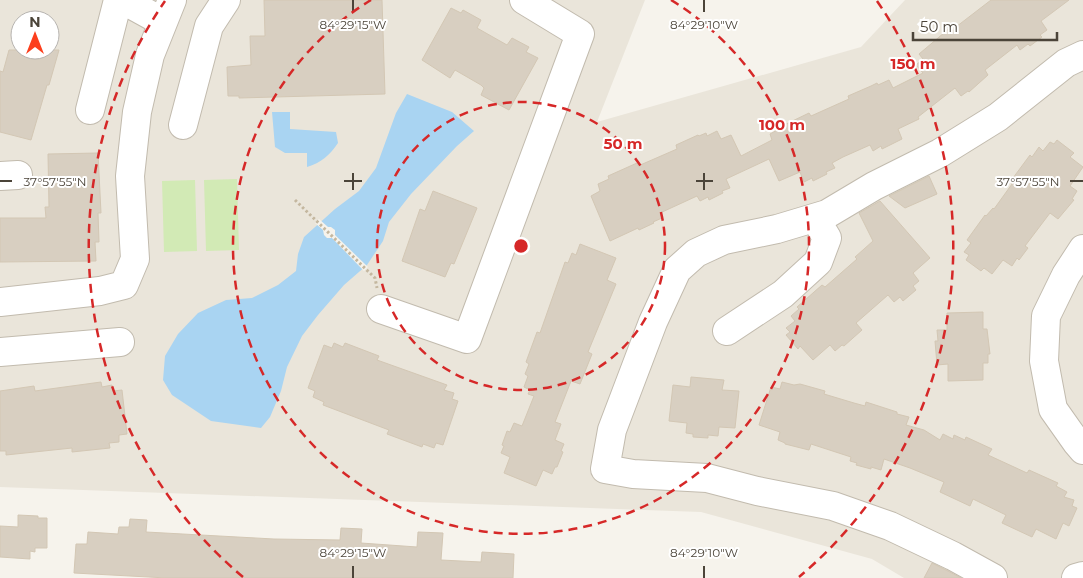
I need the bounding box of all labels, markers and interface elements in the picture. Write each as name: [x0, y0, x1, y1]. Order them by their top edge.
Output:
north arrow: [10, 10, 60, 60]
scale bar: [913, 10, 1057, 42]
text: N: [29, 13, 41, 31]
text: 84°29'15"W: [320, 17, 386, 32]
text: 84°29'10"W: [670, 17, 738, 32]
text: 50 m: [920, 17, 958, 36]
text: 150 m: [891, 54, 935, 73]
text: 100 m: [759, 115, 805, 134]
text: 50 m: [603, 134, 643, 153]
text: 37°57'55"N: [23, 174, 87, 189]
text: 37°57'55"N: [996, 174, 1060, 189]
centre of rings: [512, 237, 530, 255]
text: 84°29'15"W: [320, 545, 386, 560]
text: 84°29'10"W: [670, 545, 738, 560]

